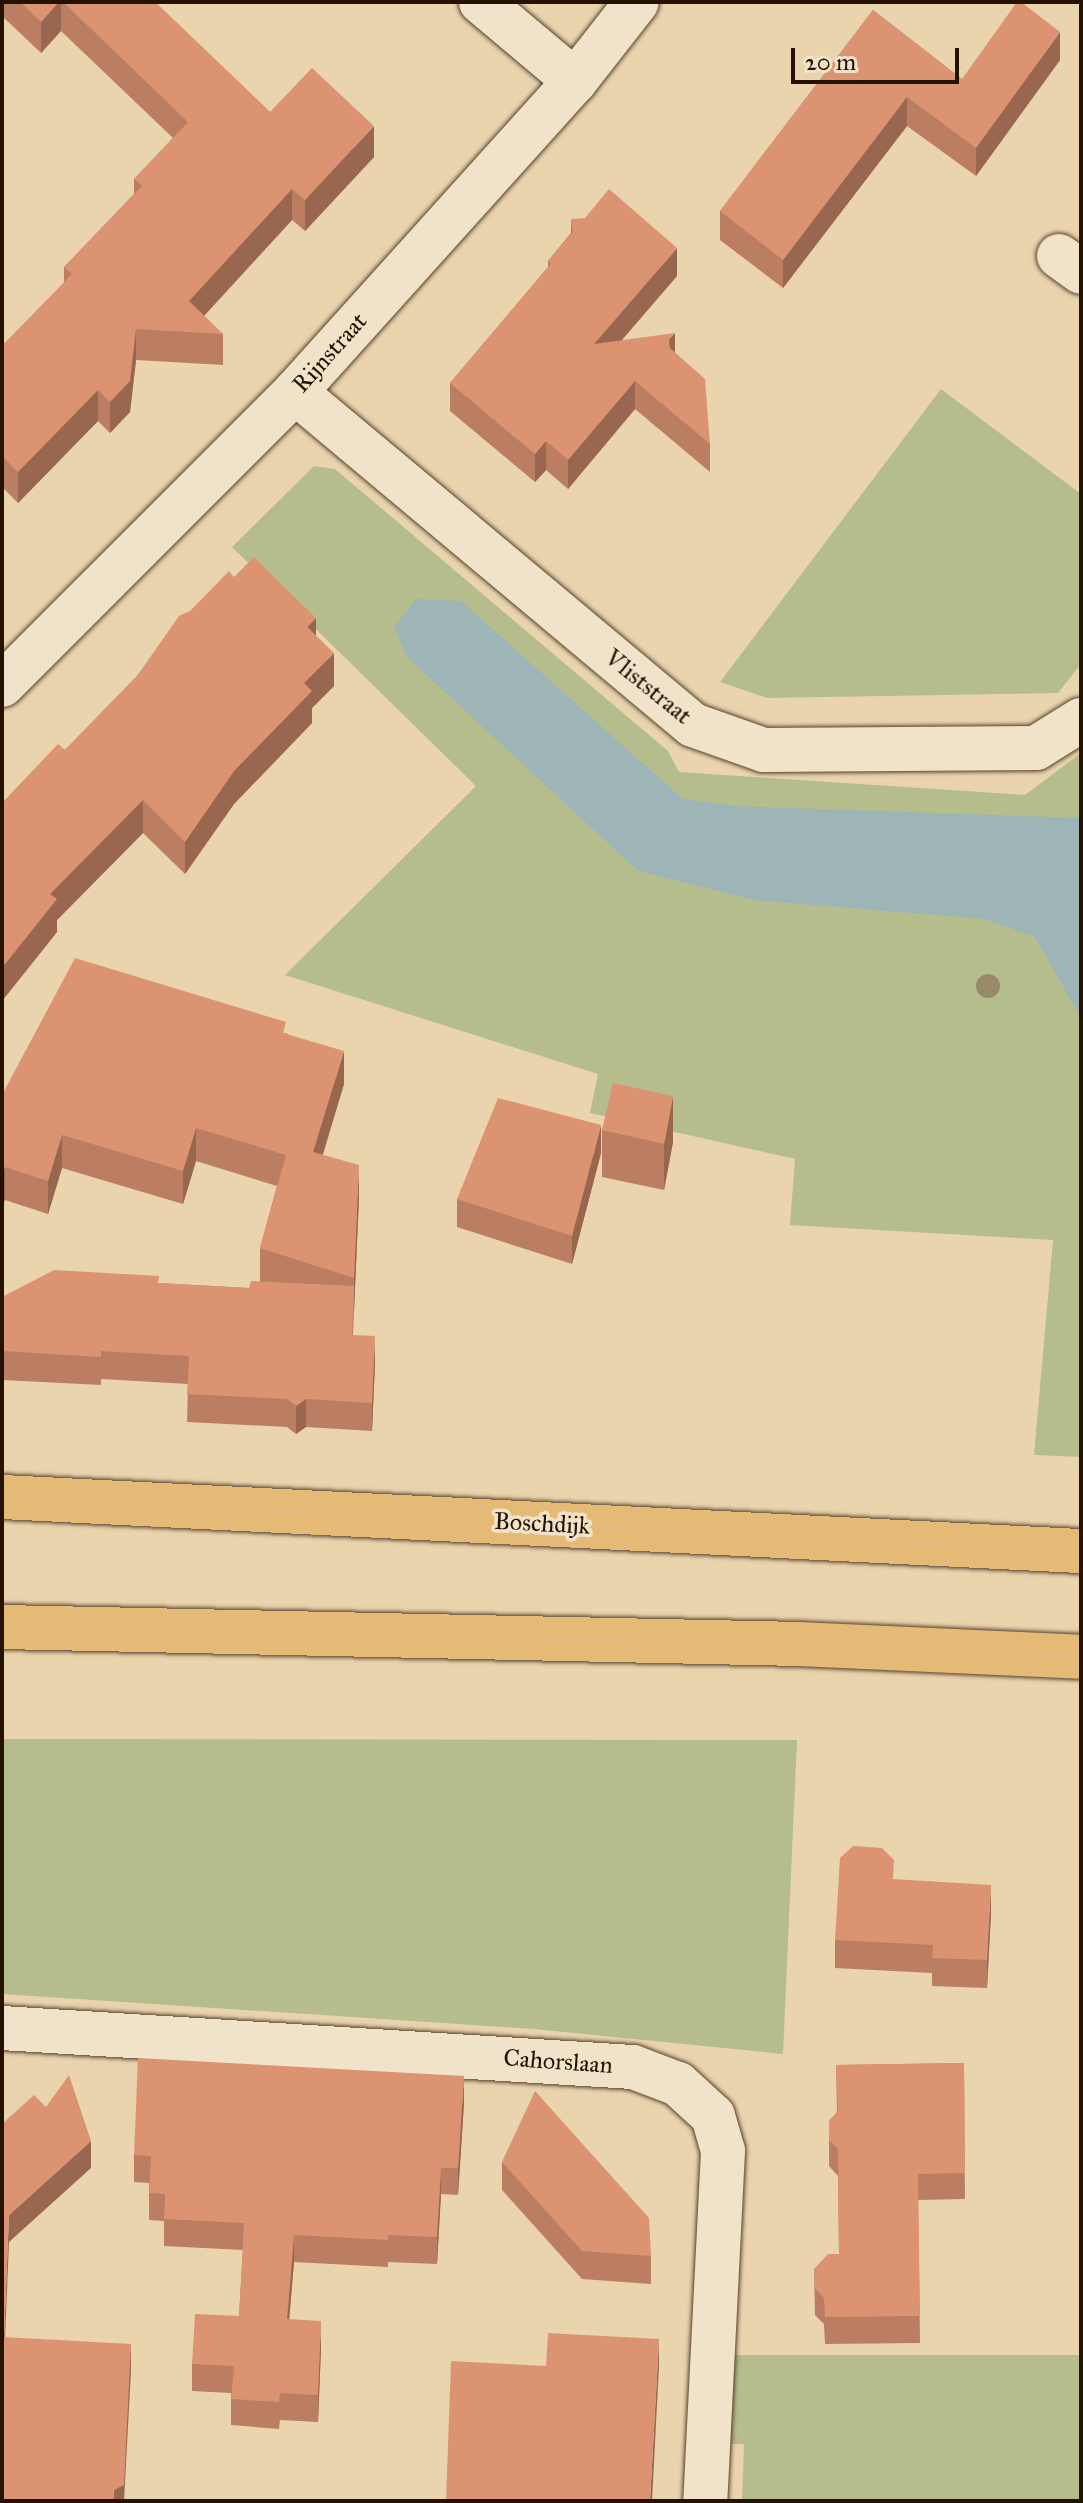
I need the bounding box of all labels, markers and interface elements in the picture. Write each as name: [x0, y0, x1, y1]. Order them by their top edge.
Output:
scale bar: [795, 32, 963, 82]
text: 20 m: [805, 47, 856, 77]
street label: Rijnstraat: [287, 307, 373, 399]
street label: Vliststraat: [599, 643, 697, 731]
street label: Boschdijk: [493, 1507, 591, 1541]
street label: Cahorslaan: [502, 2044, 614, 2080]

